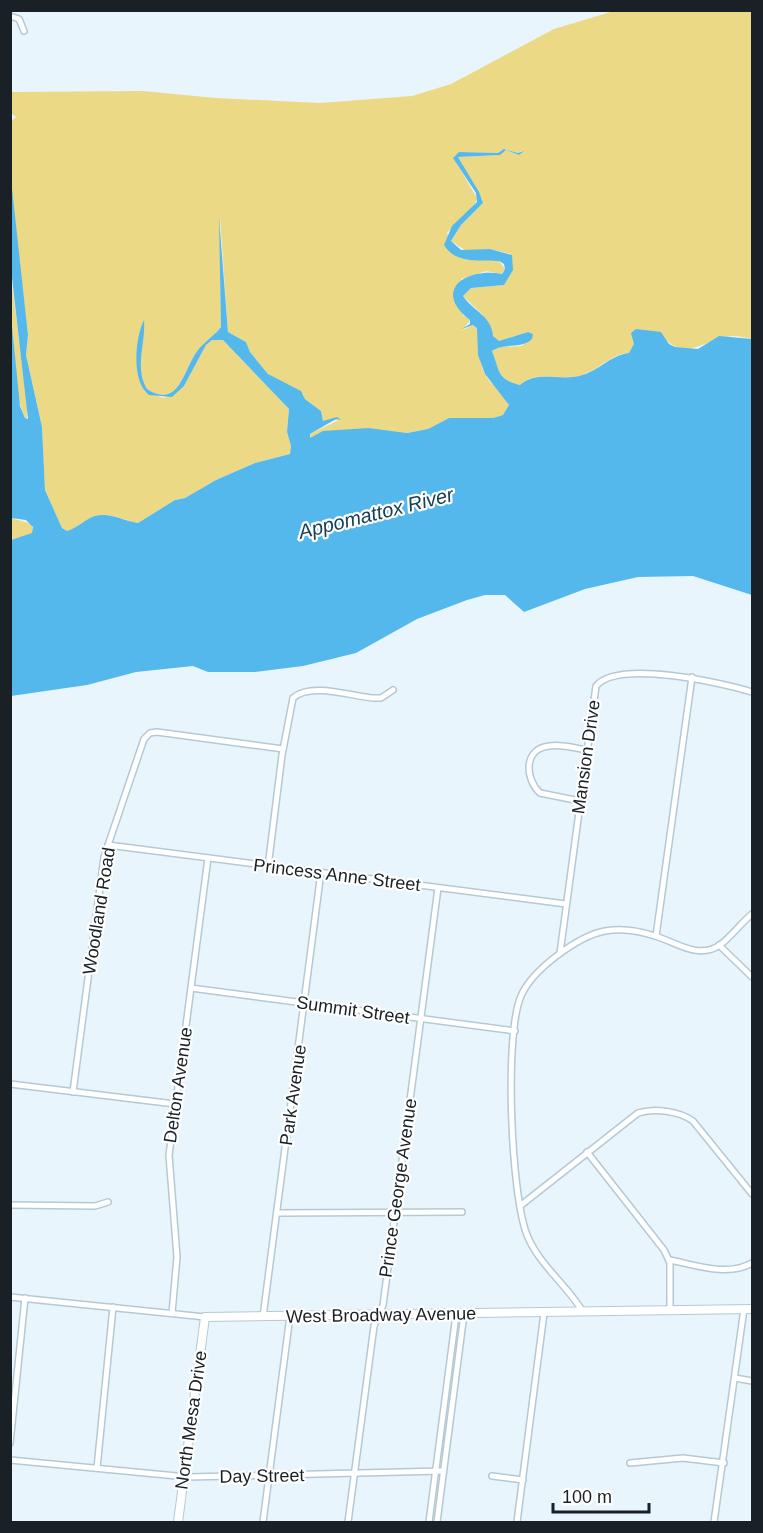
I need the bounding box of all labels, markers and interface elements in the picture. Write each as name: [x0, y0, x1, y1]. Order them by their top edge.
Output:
water label: Appomattox River: [295, 483, 457, 543]
street label: Mansion Drive: [568, 699, 604, 815]
street label: Woodland Road: [79, 846, 119, 976]
street label: Princess Anne Street: [252, 855, 422, 895]
street label: Summit Street: [295, 992, 411, 1028]
street label: Delton Avenue: [160, 1026, 196, 1144]
street label: Park Avenue: [276, 1043, 310, 1147]
street label: Prince George Avenue: [376, 1097, 420, 1279]
street label: West Broadway Avenue: [286, 1303, 476, 1327]
street label: North Mesa Drive: [171, 1349, 211, 1491]
street label: Day Street: [219, 1465, 305, 1487]
scale bar: [553, 1476, 649, 1514]
text: 100 m: [562, 1487, 612, 1507]

